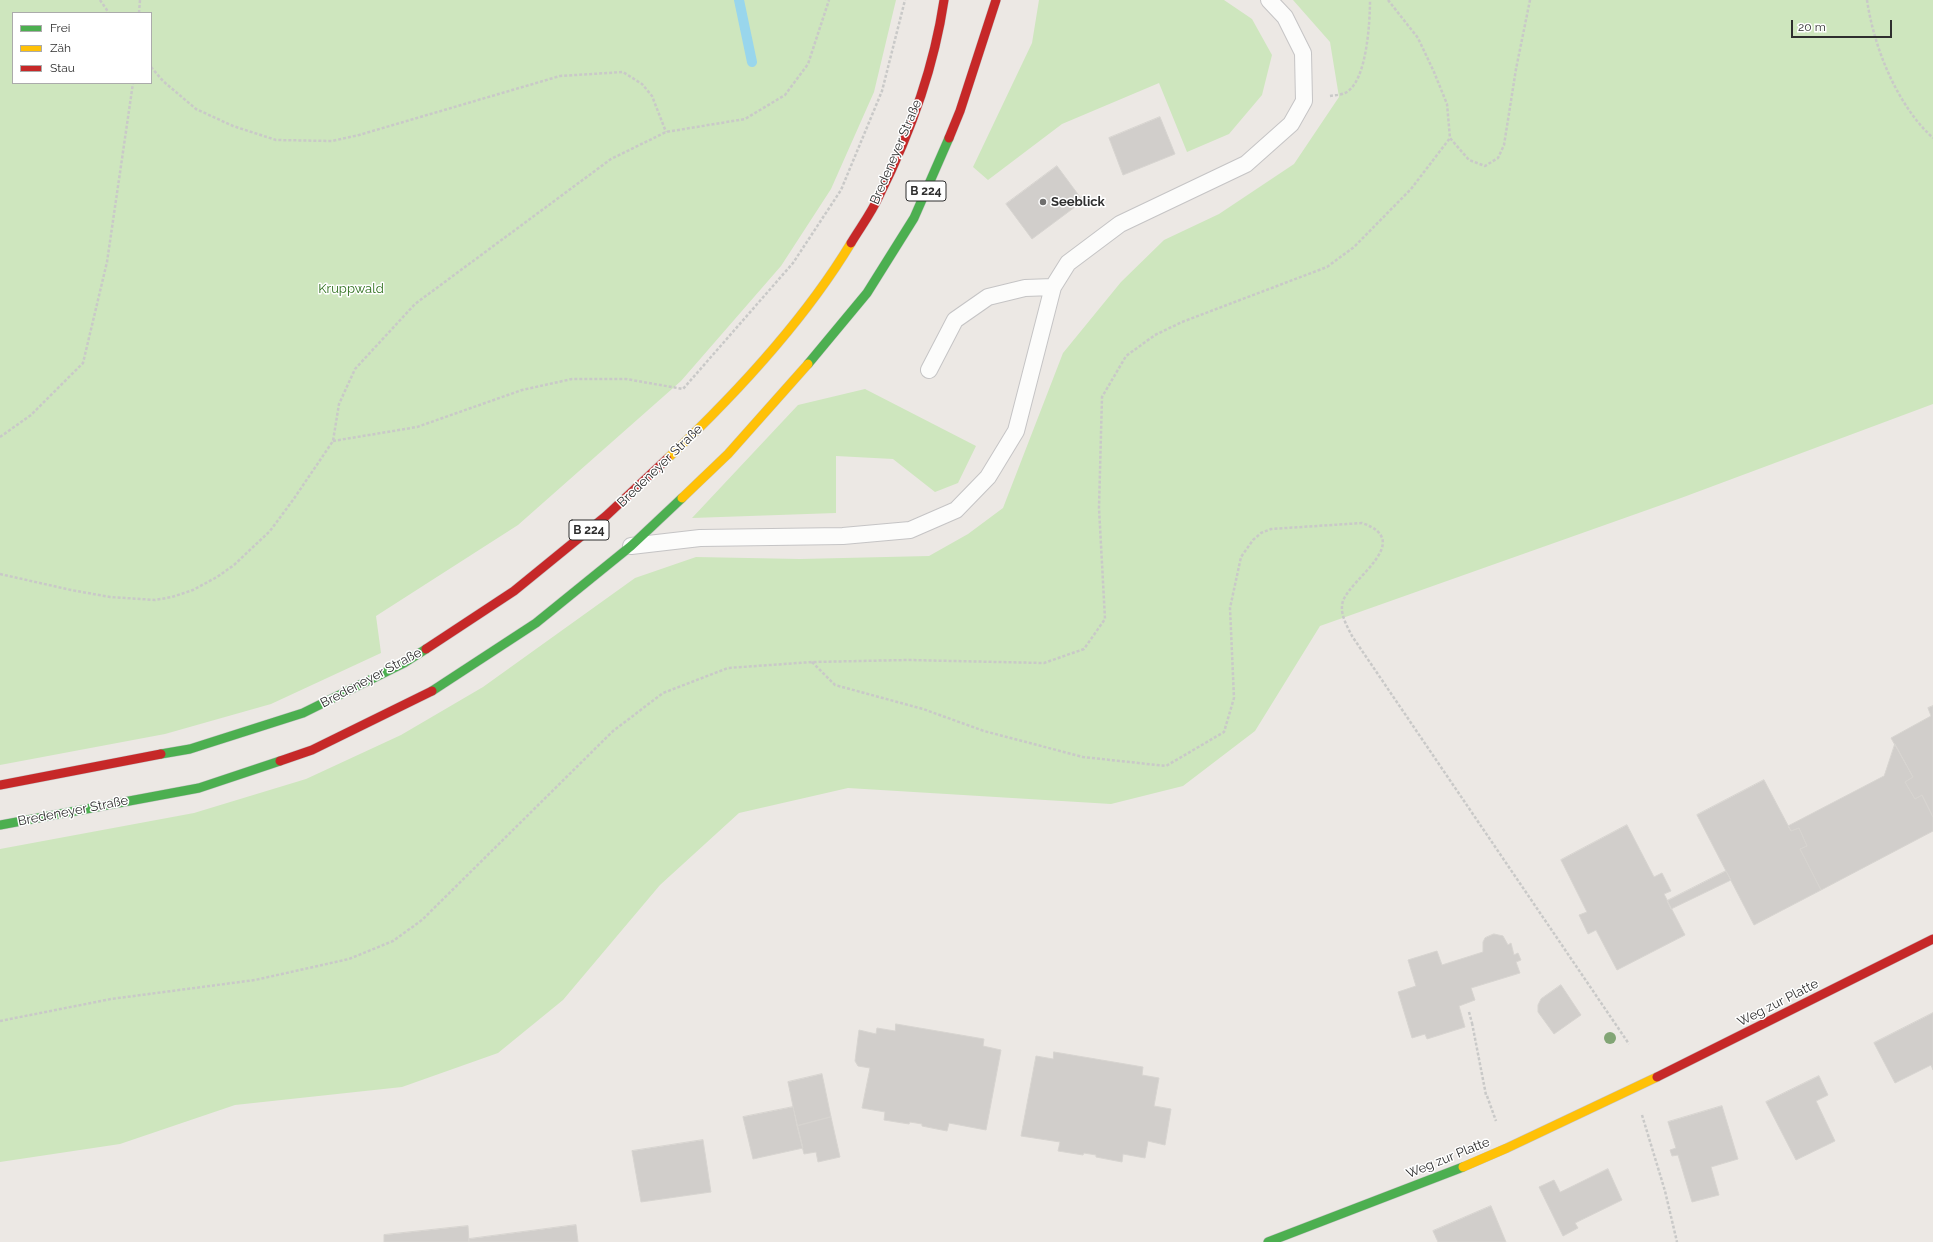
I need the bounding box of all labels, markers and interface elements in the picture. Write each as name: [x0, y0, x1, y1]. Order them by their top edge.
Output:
legend: [12, 12, 152, 84]
scale bar: [1793, 12, 1894, 38]
text: 20 m: [1798, 20, 1826, 34]
text: Frei: [50, 21, 70, 35]
text: Zäh: [50, 41, 71, 55]
text: Stau: [50, 61, 75, 75]
street label: Bredeneyer Straße: [867, 97, 925, 207]
road number: B 224: [906, 181, 946, 201]
place label: Seeblick: [1051, 194, 1105, 210]
marker: Seeblick: [1038, 197, 1048, 207]
park label: Kruppwald: [318, 281, 384, 297]
street label: Bredeneyer Straße: [614, 421, 706, 511]
road number: B 224: [569, 520, 609, 540]
street label: Bredeneyer Straße: [318, 645, 424, 711]
street label: Bredeneyer Straße: [16, 793, 130, 829]
street label: Weg zur Platte: [1735, 976, 1821, 1030]
street label: Weg zur Platte: [1404, 1134, 1492, 1182]

